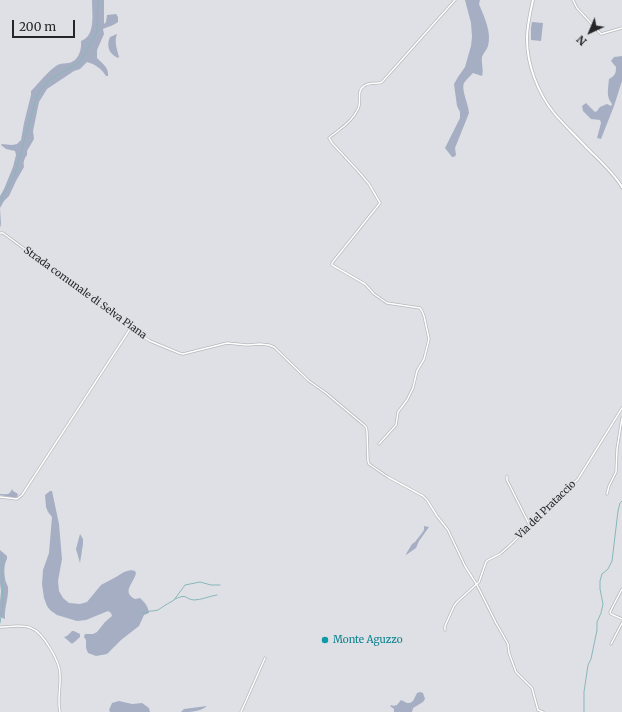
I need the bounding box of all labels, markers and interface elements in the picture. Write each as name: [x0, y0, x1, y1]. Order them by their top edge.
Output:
scale bar: [14, 12, 77, 38]
north arrow: [570, 12, 610, 52]
text: 200 m: [19, 19, 56, 34]
text: N: [574, 33, 590, 49]
street label: Strada comunale di Selva Piana: [21, 244, 149, 342]
street label: Via del Prataccio: [513, 478, 579, 542]
place label: Monte Aguzzo: [333, 634, 402, 646]
marker: Monte Aguzzo: [320, 635, 330, 645]

